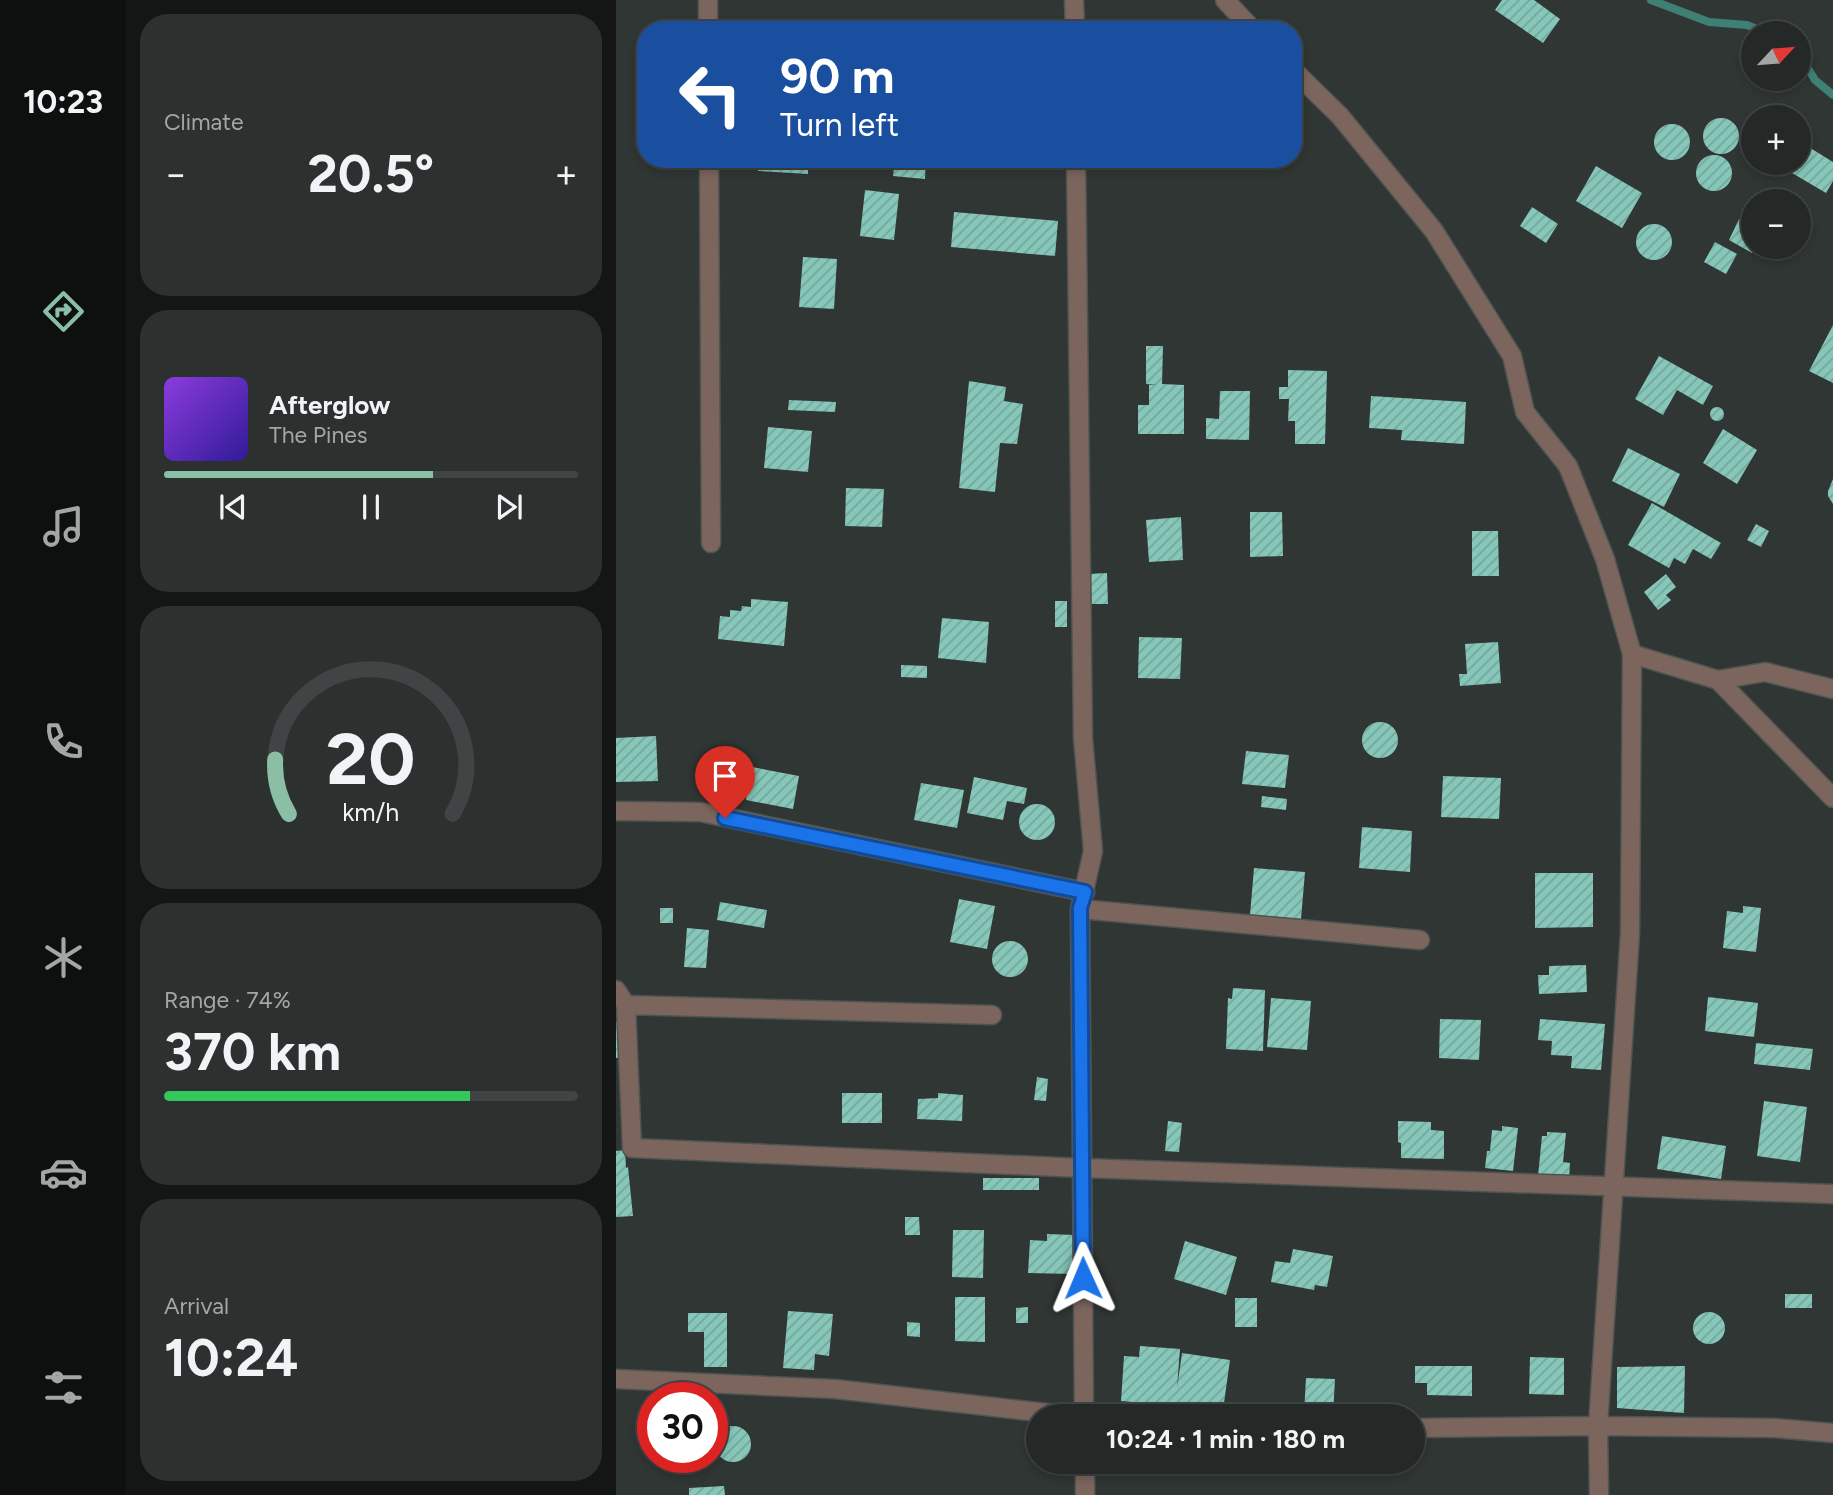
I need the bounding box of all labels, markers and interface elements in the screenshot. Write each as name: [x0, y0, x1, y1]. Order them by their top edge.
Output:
north arrow: [1741, 21, 1811, 91]
map controls: [1741, 21, 1811, 259]
text: 90 m: [780, 46, 895, 105]
icon: left: [665, 49, 756, 140]
text: 10:23: [23, 83, 103, 121]
button: +: [1741, 105, 1811, 175]
text: Turn left: [780, 106, 899, 144]
text: Climate: [164, 108, 243, 136]
text: 20.5°: [308, 143, 434, 205]
text: −: [164, 151, 188, 197]
text: +: [554, 151, 578, 197]
button: −: [1741, 189, 1811, 259]
icon: directions: [39, 287, 88, 336]
text: Afterglow: [269, 389, 391, 421]
text: The Pines: [269, 421, 368, 449]
icon: previous: [214, 488, 252, 526]
icon: pause: [352, 488, 390, 526]
icon: next: [490, 488, 528, 526]
icon: music: [39, 502, 88, 551]
text: 20: [326, 715, 416, 802]
icon: phone: [39, 717, 88, 766]
pin: [695, 746, 755, 818]
icon: arrive: [706, 757, 744, 795]
text: km/h: [342, 796, 400, 826]
icon: climate: [39, 933, 88, 982]
text: Range · 74%: [164, 986, 291, 1014]
text: 370 km: [164, 1021, 341, 1083]
icon: car: [39, 1148, 88, 1197]
position arrow: [1046, 1241, 1120, 1315]
text: Arrival: [164, 1292, 229, 1320]
text: 10:24: [164, 1327, 298, 1389]
icon: filters: [39, 1363, 88, 1412]
speed limit sign: 30: [637, 1382, 728, 1473]
text: 10:24 · 1 min · 180 m: [1106, 1423, 1345, 1455]

